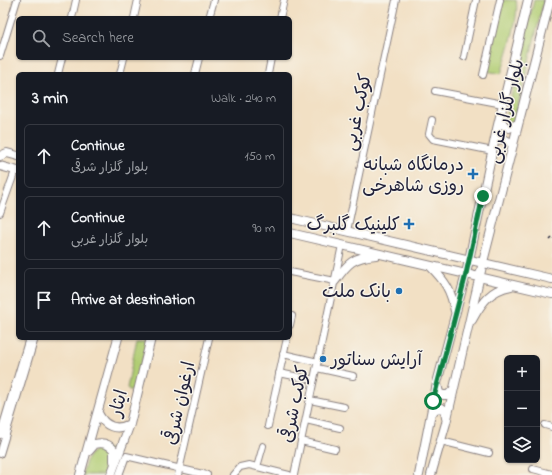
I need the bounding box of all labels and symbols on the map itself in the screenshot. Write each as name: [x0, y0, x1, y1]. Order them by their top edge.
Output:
street label: بلوار گلزار غربی: [481, 56, 532, 167]
street label: کوکب غربی: [338, 71, 380, 153]
place label: درمانگاه شبانه روزی شاهرخی: [362, 153, 464, 200]
marker: درمانگاه شبانه روزی شاهرخی: [467, 168, 479, 180]
route end: [474, 187, 492, 205]
place label: کلینیک گلبرگ: [306, 213, 400, 239]
marker: کلینیک گلبرگ: [403, 218, 415, 230]
place label: بانک ملت: [322, 280, 391, 306]
marker: بانک ملت: [394, 286, 404, 296]
place label: آرایش سناتور: [329, 348, 423, 374]
marker: آرایش سناتور: [318, 354, 328, 364]
street label: ارغوان شرقی: [158, 359, 203, 448]
street label: کوکب شرقی: [274, 363, 317, 445]
street label: ایثار: [103, 387, 136, 422]
route start: [424, 392, 442, 410]

